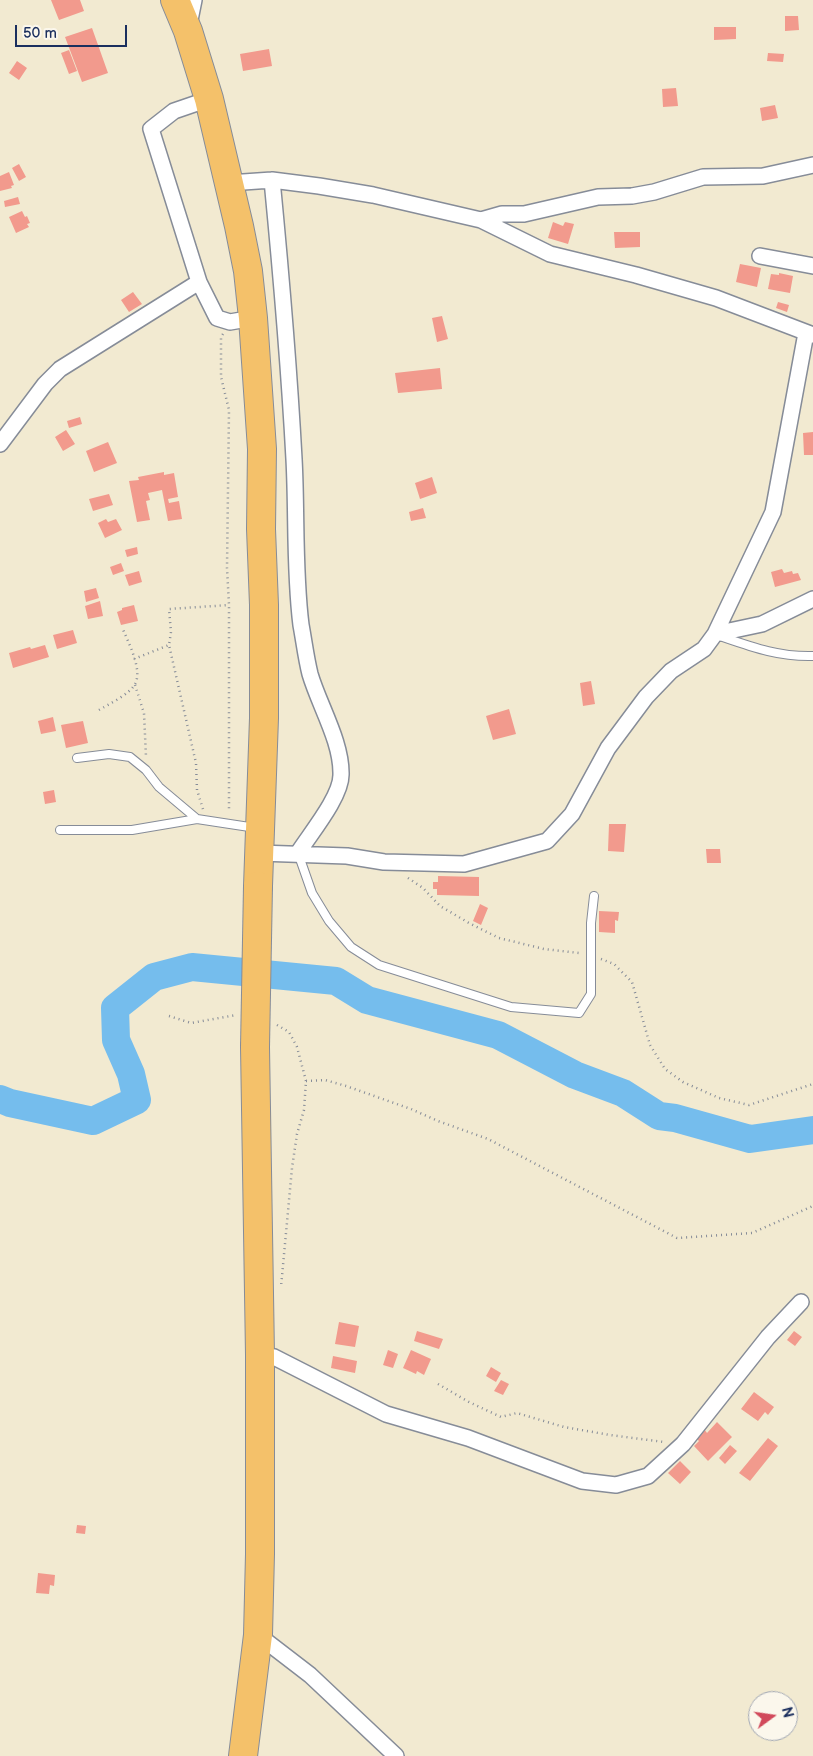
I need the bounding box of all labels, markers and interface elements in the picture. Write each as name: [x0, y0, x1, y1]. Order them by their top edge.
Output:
scale bar: [18, 15, 130, 47]
text: 50 m: [23, 24, 57, 43]
north arrow: [748, 1691, 798, 1741]
text: N: [778, 1705, 797, 1720]

